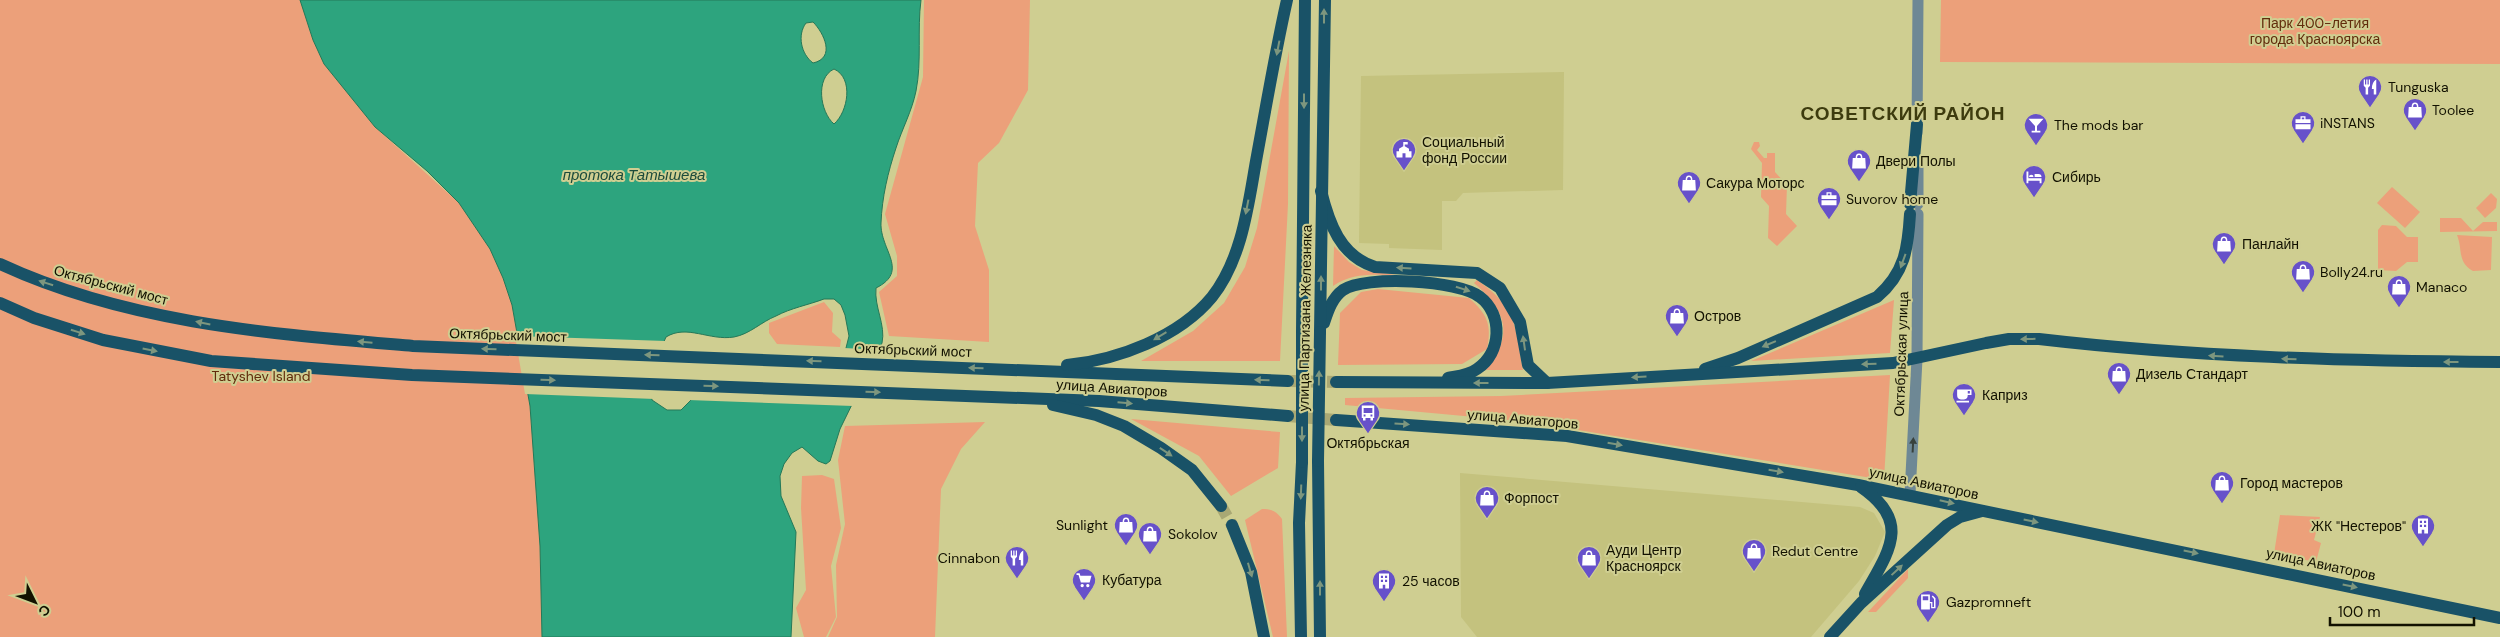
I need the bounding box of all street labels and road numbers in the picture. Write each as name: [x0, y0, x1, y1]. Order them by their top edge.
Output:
street label: улица Партизана Железняка: [1294, 224, 1316, 412]
street label: Октябрьский мост: [52, 261, 171, 309]
street label: Октябрьская улица: [1890, 291, 1912, 417]
street label: Октябрьский мост: [449, 324, 568, 346]
street label: Октябрьский мост: [854, 339, 973, 361]
street label: улица Авиаторов: [1056, 375, 1168, 401]
street label: улица Авиаторов: [1467, 405, 1579, 433]
street label: улица Авиаторов: [1868, 463, 1980, 503]
street label: улица Авиаторов: [2265, 544, 2377, 584]

